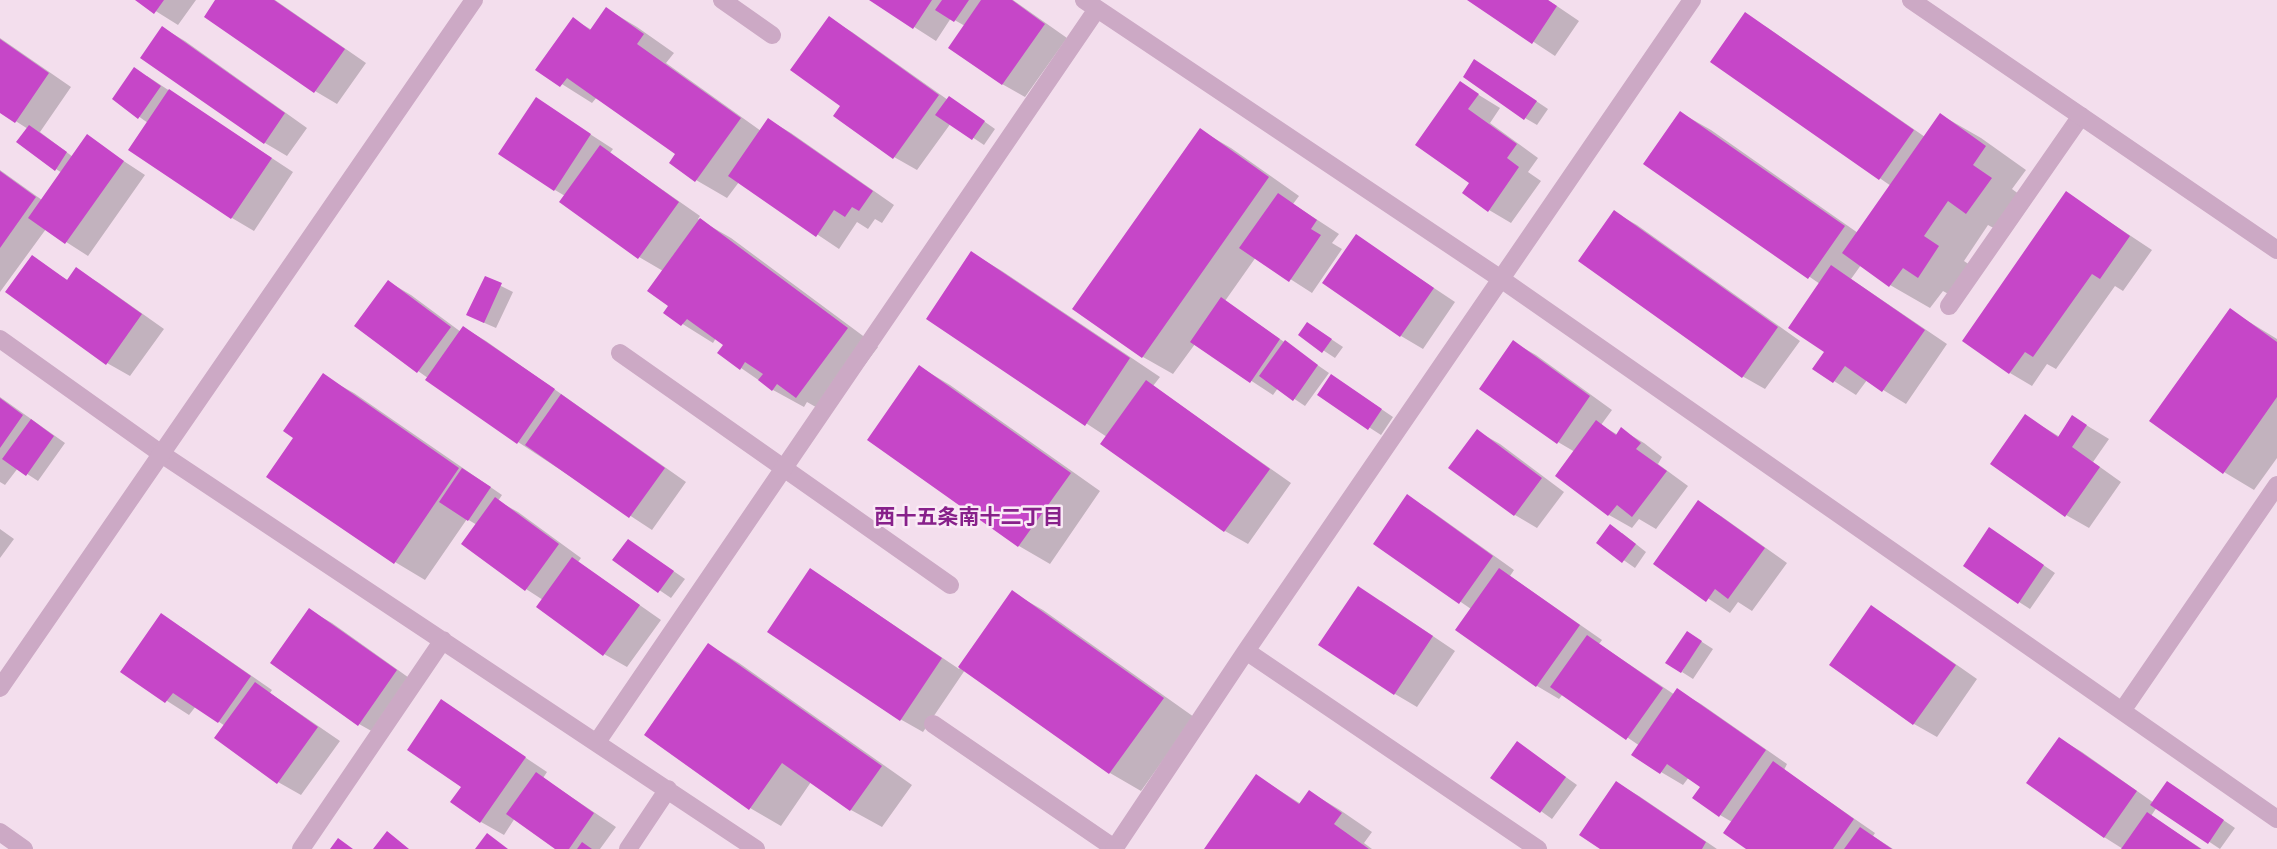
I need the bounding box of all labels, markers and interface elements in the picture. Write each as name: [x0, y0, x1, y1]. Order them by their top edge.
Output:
district label: 西十五条南十二丁目: [875, 505, 1063, 531]

